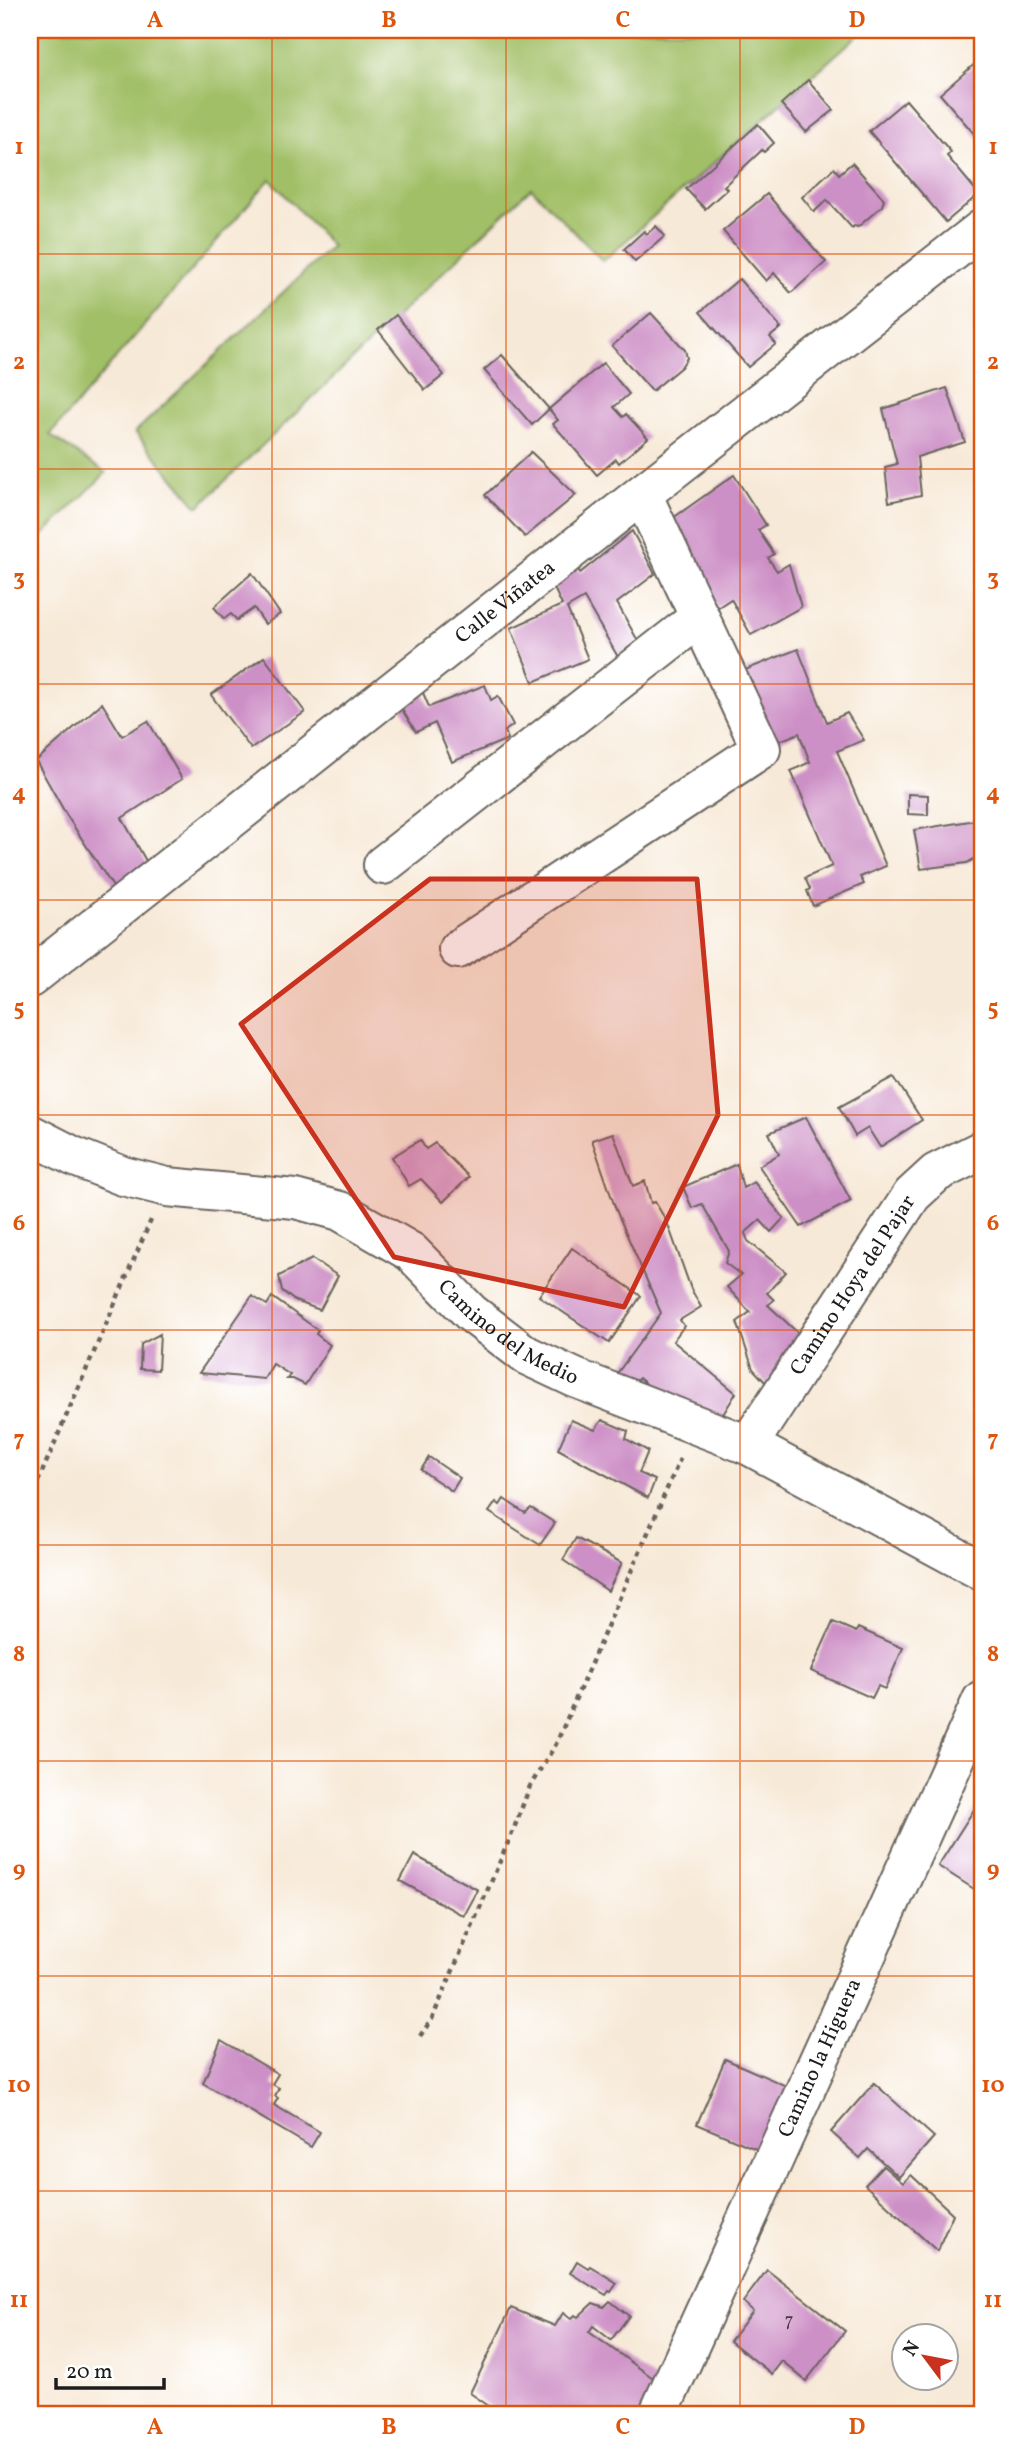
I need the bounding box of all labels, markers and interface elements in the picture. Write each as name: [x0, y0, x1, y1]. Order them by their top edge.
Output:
text: A: [147, 5, 163, 37]
text: B: [381, 5, 397, 37]
text: C: [616, 5, 630, 37]
text: D: [849, 5, 866, 37]
text: 1: [14, 132, 24, 164]
text: 1: [988, 132, 998, 164]
text: 2: [13, 347, 25, 379]
text: 2: [987, 347, 999, 379]
street label: Calle Viñatea: [449, 553, 561, 651]
text: 3: [13, 563, 25, 595]
text: 3: [987, 563, 999, 595]
text: 4: [12, 778, 26, 810]
text: 4: [986, 778, 1000, 810]
text: 5: [13, 993, 25, 1025]
text: 5: [987, 993, 999, 1025]
street label: Camino Hoya del Pajar: [783, 1189, 923, 1381]
text: 6: [13, 1208, 25, 1240]
text: 6: [987, 1208, 999, 1240]
street label: Camino del Medio: [431, 1273, 583, 1392]
text: 7: [14, 1424, 25, 1456]
text: 7: [988, 1424, 999, 1456]
text: 8: [13, 1639, 25, 1671]
text: 8: [987, 1639, 999, 1671]
text: 9: [13, 1854, 25, 1886]
text: 9: [987, 1854, 999, 1886]
street label: Camino la Higuera: [771, 1974, 869, 2142]
text: 10: [7, 2070, 31, 2102]
text: 10: [981, 2070, 1005, 2102]
text: 11: [10, 2285, 28, 2317]
text: 11: [984, 2285, 1002, 2317]
house number: 7: [785, 2309, 793, 2334]
north arrow: [890, 2322, 960, 2392]
text: N: [898, 2336, 927, 2362]
scale bar: [56, 2347, 164, 2391]
text: 20 m: [66, 2358, 112, 2387]
text: A: [147, 2412, 163, 2444]
text: B: [381, 2412, 397, 2444]
text: C: [616, 2412, 630, 2444]
text: D: [849, 2412, 866, 2444]

